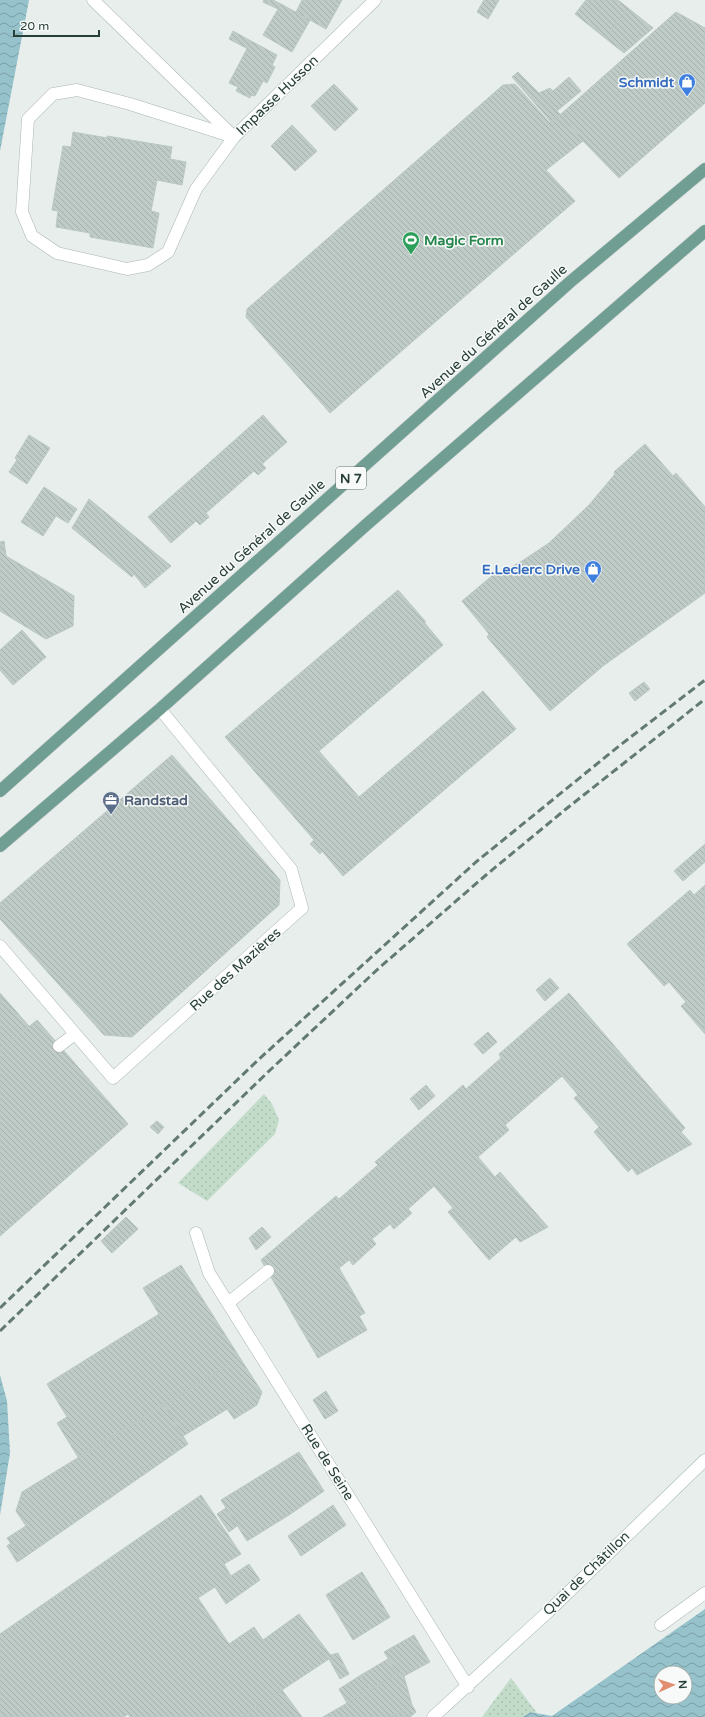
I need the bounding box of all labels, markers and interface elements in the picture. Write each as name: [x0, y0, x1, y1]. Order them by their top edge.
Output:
scale bar: [14, 12, 99, 38]
text: 20 m: [20, 19, 49, 33]
street label: Impasse Husson: [233, 52, 322, 139]
shop icon: Schmidt: [677, 72, 697, 97]
place label: Schmidt: [619, 74, 675, 91]
sports icon: Magic Form: [401, 230, 421, 255]
place label: Magic Form: [424, 232, 504, 249]
street label: Avenue du Général de Gaulle: [416, 261, 571, 402]
road number: N 7: [336, 467, 366, 489]
street label: Avenue du Général de Gaulle: [174, 476, 329, 617]
shop icon: E.Leclerc Drive: [583, 559, 603, 584]
place label: E.Leclerc Drive: [482, 561, 580, 578]
office icon: Randstad: [101, 790, 121, 815]
place label: Randstad: [124, 792, 188, 809]
street label: Rue des Mazières: [186, 924, 285, 1015]
street label: Rue de Seine: [297, 1421, 358, 1504]
street label: Quai de Châtillon: [539, 1528, 633, 1619]
north arrow: [653, 1665, 693, 1705]
text: N: [676, 1680, 689, 1689]

